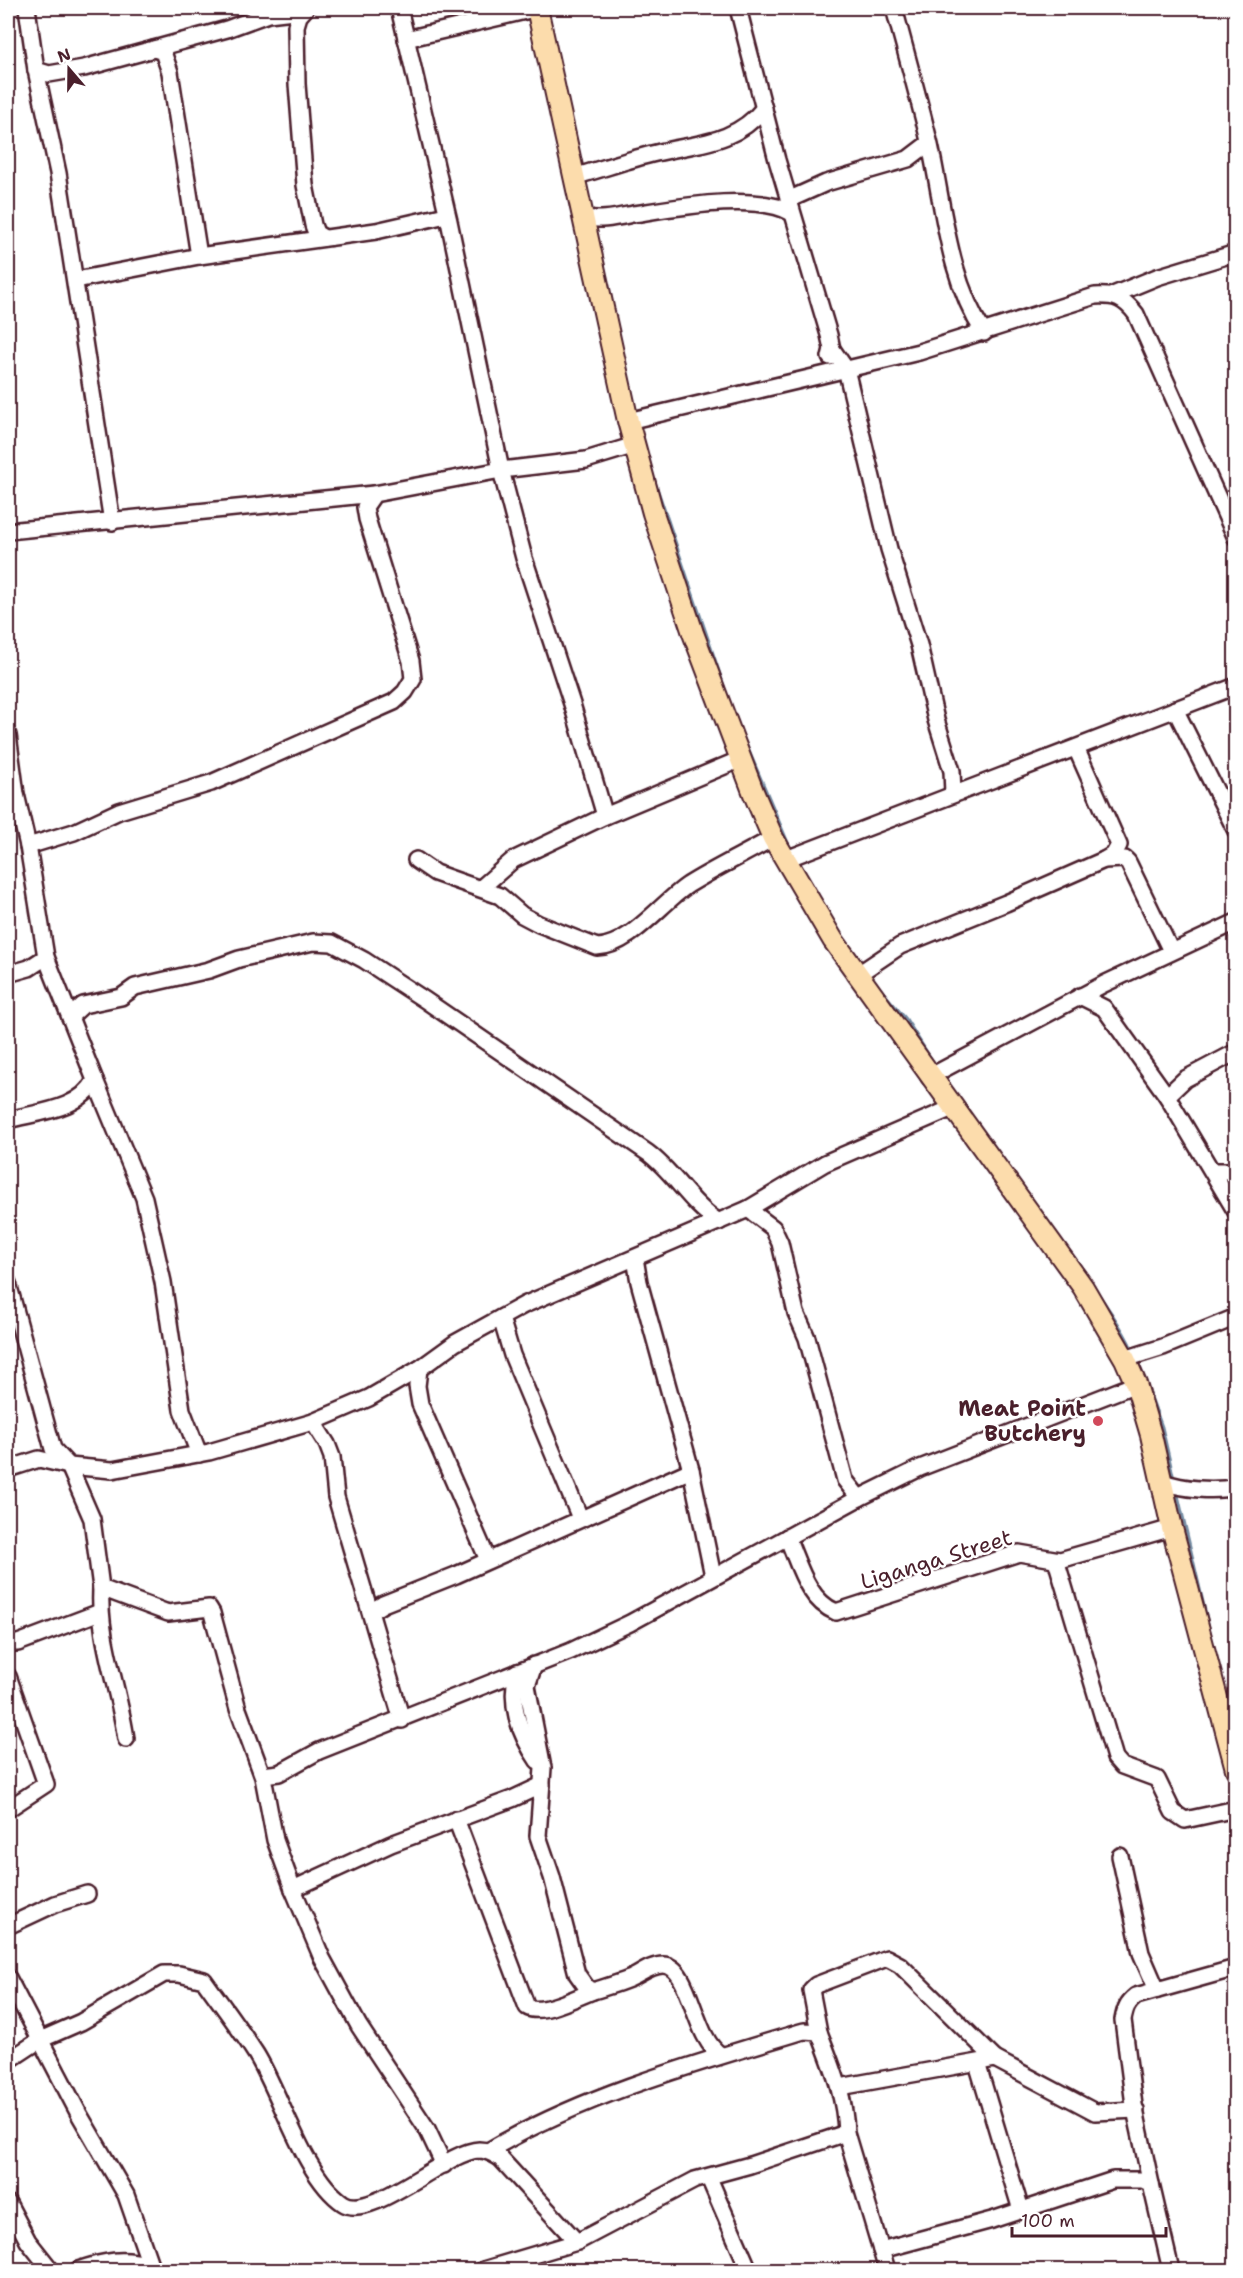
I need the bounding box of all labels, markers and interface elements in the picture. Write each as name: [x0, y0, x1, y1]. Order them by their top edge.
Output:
north arrow: [39, 39, 99, 99]
text: N: [54, 43, 74, 67]
place label: Meat Point Butchery: [958, 1394, 1086, 1448]
marker: Meat Point Butchery: [1091, 1414, 1105, 1428]
street label: Liganga Street: [857, 1523, 1016, 1596]
scale bar: [1012, 2200, 1166, 2238]
text: 100 m: [1021, 2209, 1075, 2233]

